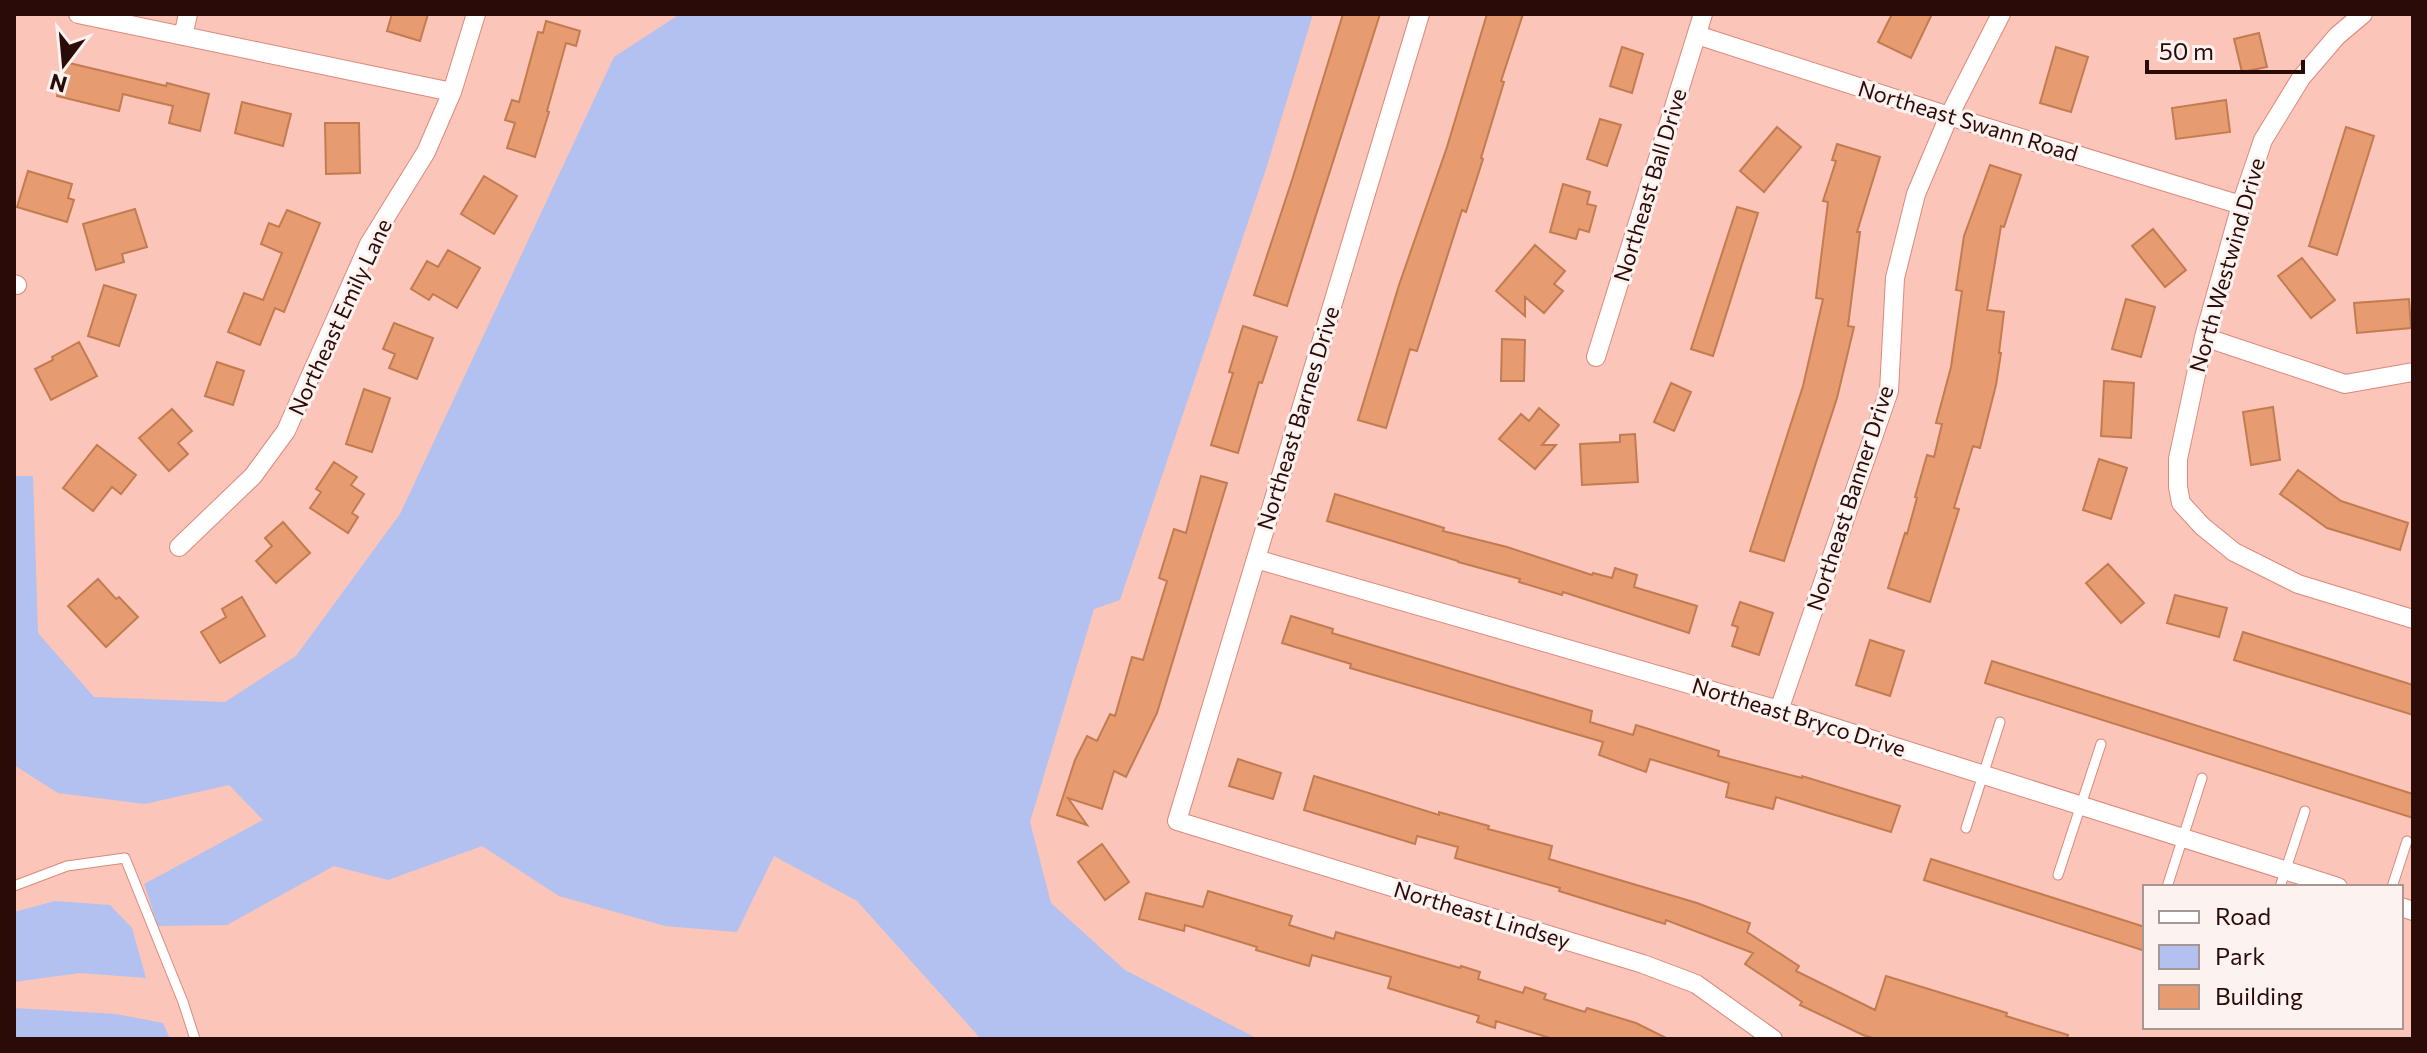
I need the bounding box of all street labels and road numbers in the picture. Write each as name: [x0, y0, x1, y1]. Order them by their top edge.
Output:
street label: Northeast Swann Road: [1855, 74, 2081, 167]
street label: Northeast Ball Drive: [1607, 85, 1692, 285]
street label: North Westwind Drive: [2183, 155, 2270, 375]
street label: Northeast Emily Lane: [282, 214, 397, 419]
street label: Northeast Barnes Drive: [1251, 303, 1344, 533]
street label: Northeast Banner Drive: [1800, 382, 1899, 614]
street label: Northeast Bryco Drive: [1689, 671, 1909, 762]
street label: Northeast Lindsey: [1391, 875, 1573, 954]

